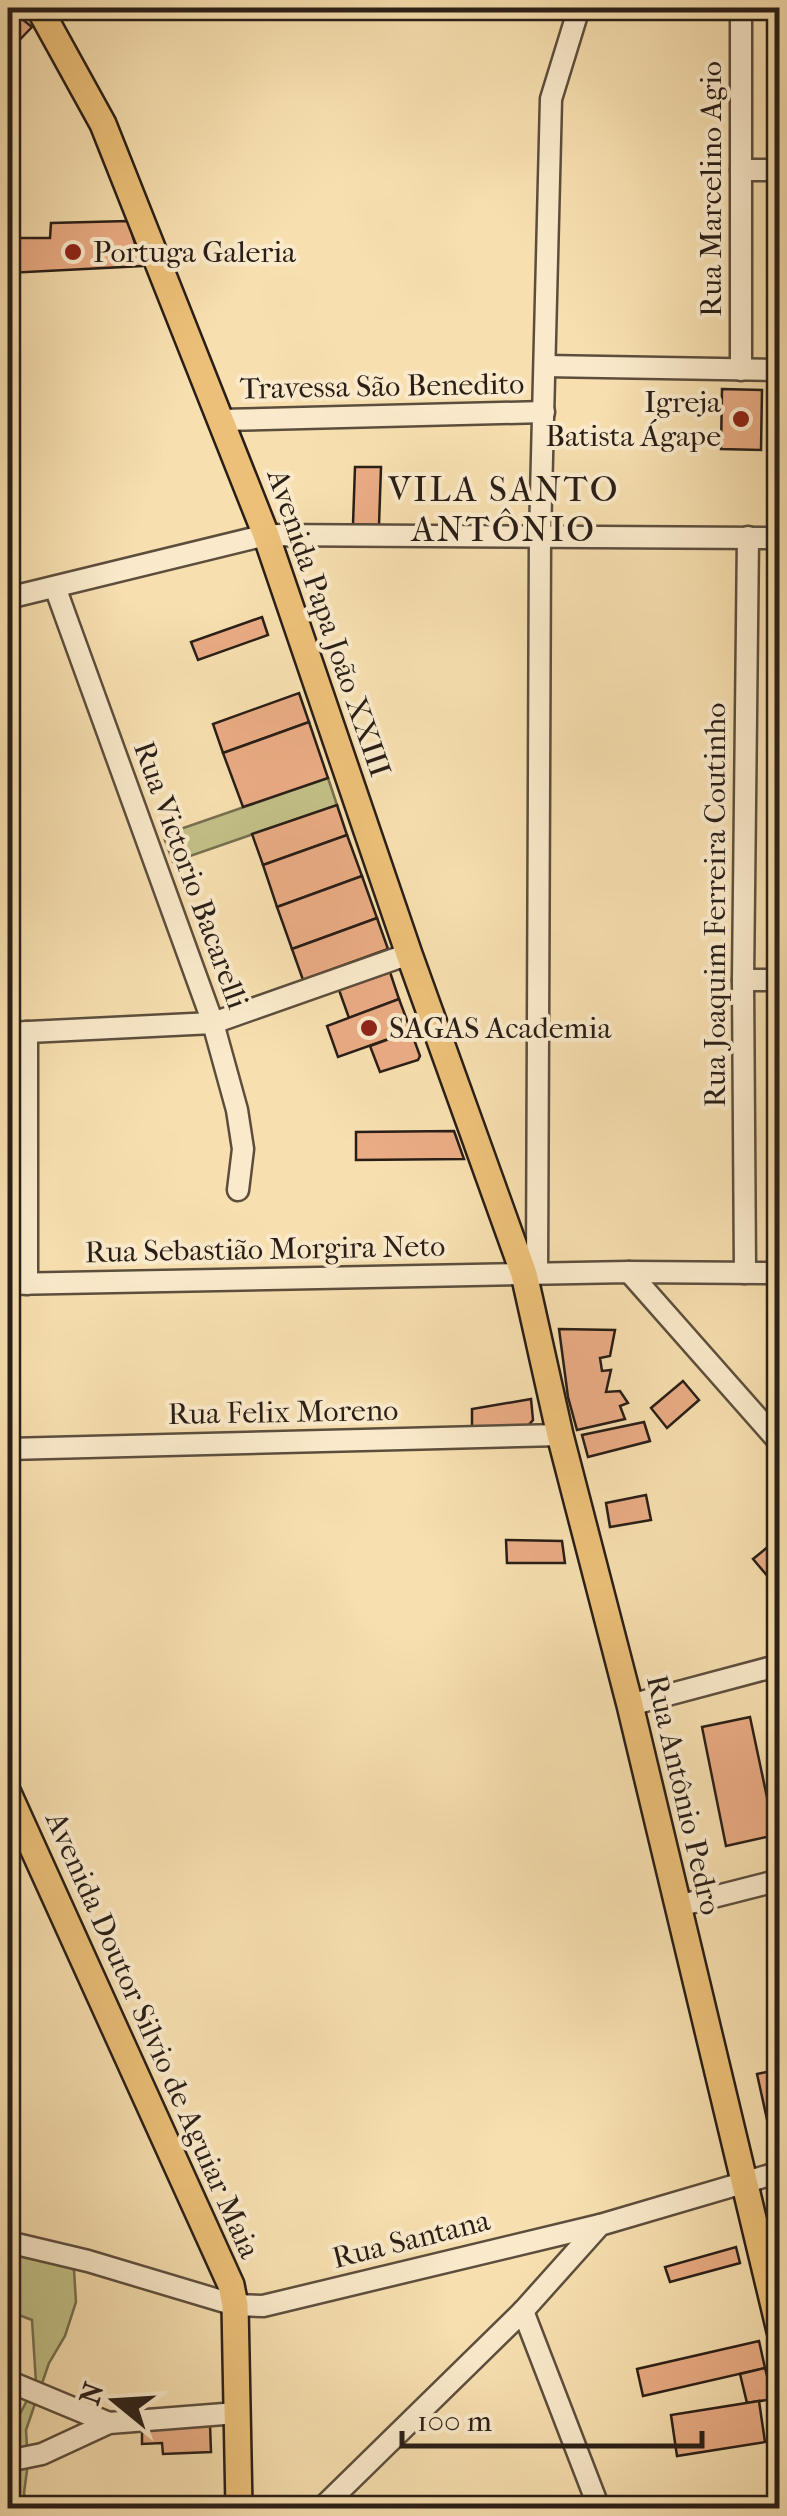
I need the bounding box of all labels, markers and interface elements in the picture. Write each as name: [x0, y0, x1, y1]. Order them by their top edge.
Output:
street label: Rua Marcelino Agio: [694, 61, 729, 317]
place label: Portuga Galeria: [93, 235, 297, 270]
marker: Portuga Galeria: [62, 241, 84, 263]
street label: Travessa São Benedito: [240, 367, 524, 406]
place label: Igreja Batista Ágape: [545, 385, 722, 454]
marker: Igreja Batista Ágape: [730, 408, 752, 430]
street label: Avenida Papa João XXIII: [259, 464, 398, 782]
district label: VILA SANTO ANTÔNIO: [387, 469, 620, 550]
street label: Rua Joaquim Ferreira Coutinho: [698, 703, 733, 1107]
street label: Rua Victorio Bacarelli: [126, 737, 255, 1014]
place label: SAGAS Academia: [389, 1011, 612, 1046]
marker: SAGAS Academia: [358, 1017, 380, 1039]
street label: Rua Sebastião Morgira Neto: [84, 1229, 446, 1270]
street label: Rua Felix Moreno: [167, 1393, 399, 1432]
street label: Rua Antônio Pedro: [639, 1672, 728, 1918]
street label: Avenida Doutor Silvio de Aguiar Maia: [38, 1806, 268, 2265]
street label: Rua Santana: [329, 2203, 495, 2276]
north arrow: [65, 2351, 165, 2451]
text: N: [73, 2378, 111, 2409]
scale bar: [402, 2386, 702, 2448]
text: 100 m: [417, 2404, 492, 2439]

